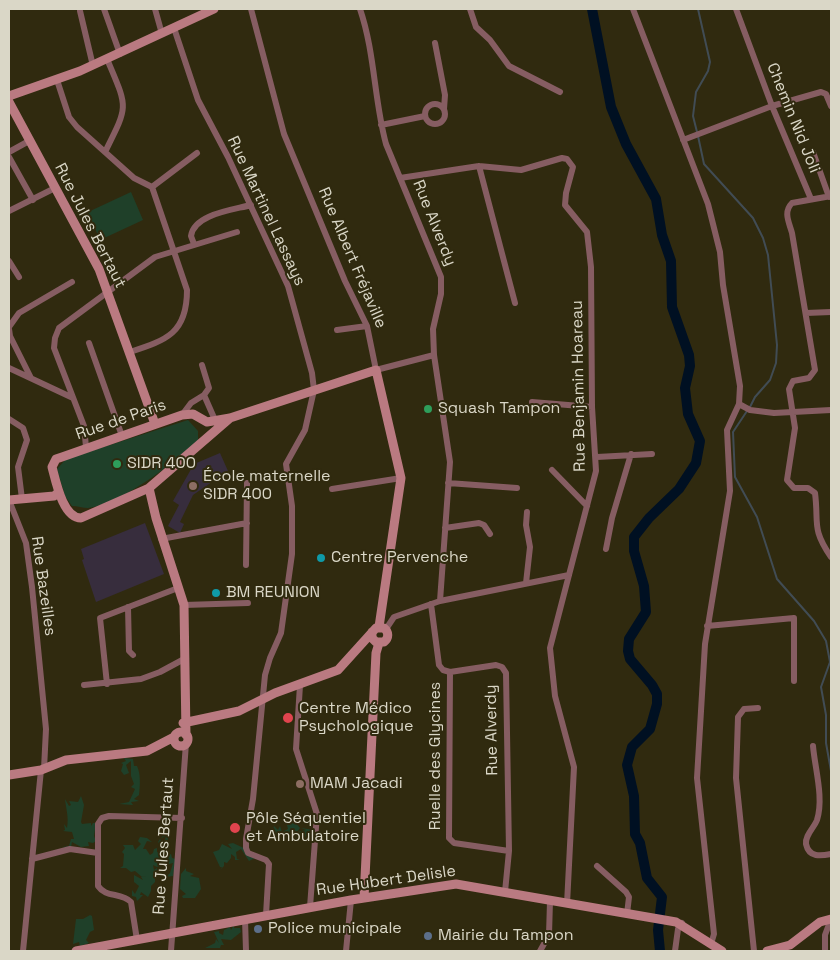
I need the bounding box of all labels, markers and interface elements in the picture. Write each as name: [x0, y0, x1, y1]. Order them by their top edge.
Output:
street label: Chemin Nid Joli: [762, 60, 824, 176]
street label: Rue Martinel Lassays: [223, 133, 309, 289]
street label: Rue Jules Bertaut: [50, 160, 130, 292]
street label: Rue Alverdy: [408, 177, 460, 269]
street label: Rue Albert Fréjaville: [314, 185, 390, 331]
street label: Rue Benjamin Hoareau: [568, 300, 590, 472]
street label: Rue de Paris: [73, 396, 169, 444]
place label: Squash Tampon: [438, 399, 560, 419]
marker: Squash Tampon: [422, 403, 434, 415]
place label: SIDR 400: [127, 454, 196, 474]
marker: SIDR 400: [111, 458, 123, 470]
place label: École maternelle SIDR 400: [203, 467, 331, 505]
marker: École maternelle SIDR 400: [187, 480, 199, 492]
street label: Rue Bazeilles: [27, 535, 59, 637]
place label: Centre Pervenche: [331, 548, 468, 568]
marker: Centre Pervenche: [315, 552, 327, 564]
place label: BM REUNION: [226, 583, 320, 603]
marker: BM REUNION: [210, 587, 222, 599]
street label: Ruelle des Glycines: [426, 682, 446, 830]
street label: Rue Alverdy: [482, 684, 502, 776]
place label: Centre Médico Psychologique: [299, 699, 413, 737]
marker: Centre Médico Psychologique: [281, 711, 295, 725]
place label: MAM Jacadi: [310, 774, 403, 794]
street label: Rue Jules Bertaut: [150, 777, 178, 915]
marker: MAM Jacadi: [294, 778, 306, 790]
place label: Pôle Séquentiel et Ambulatoire: [246, 809, 366, 847]
marker: Pôle Séquentiel et Ambulatoire: [228, 821, 242, 835]
street label: Rue Hubert Delisle: [315, 862, 457, 900]
place label: Police municipale: [268, 919, 402, 939]
marker: Police municipale: [252, 923, 264, 935]
place label: Mairie du Tampon: [438, 926, 574, 946]
marker: Mairie du Tampon: [422, 930, 434, 942]

